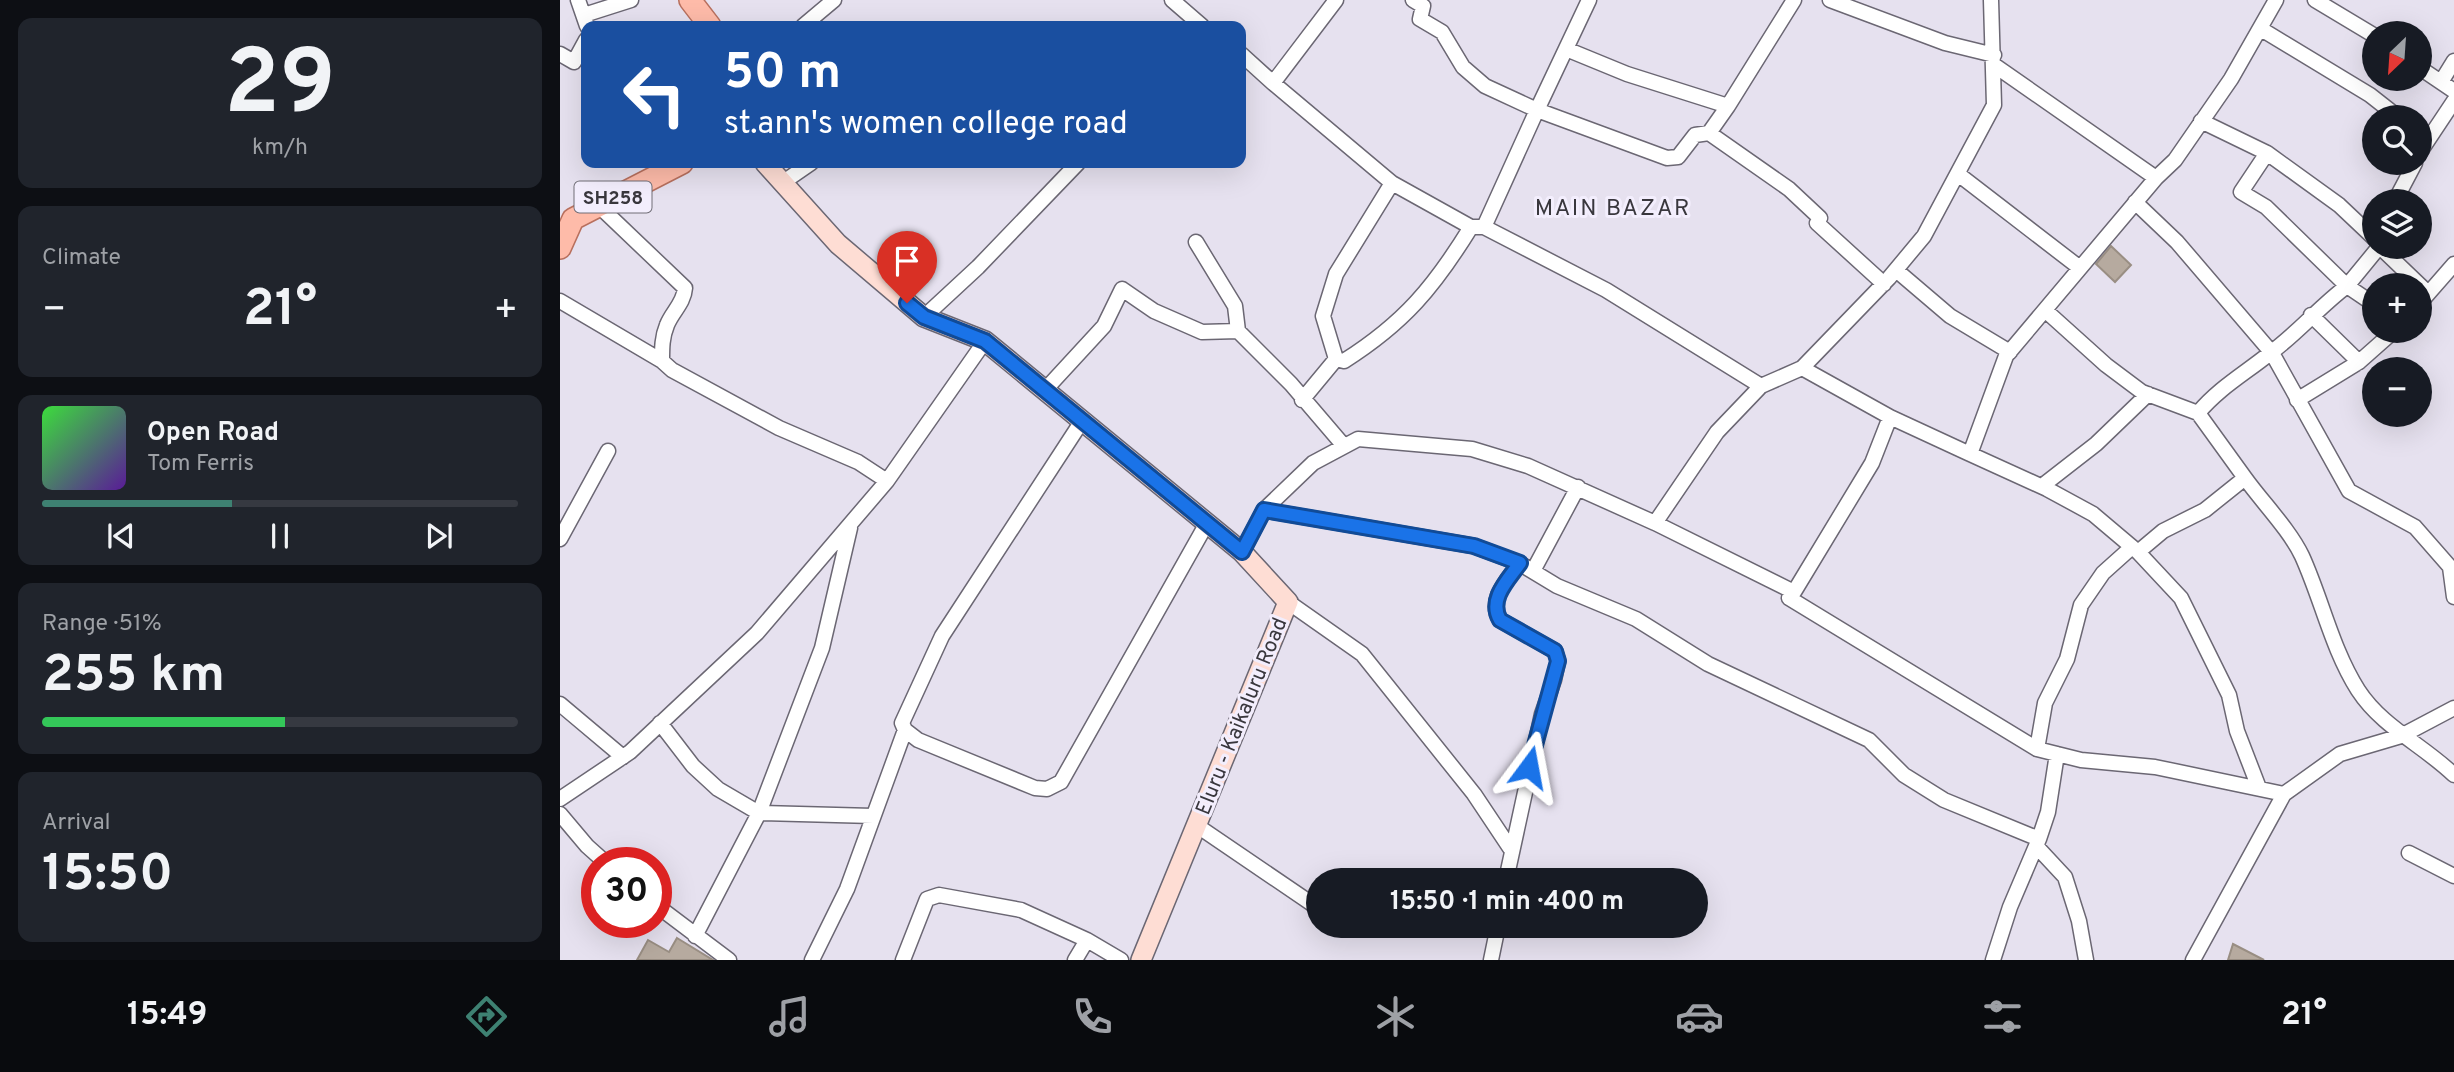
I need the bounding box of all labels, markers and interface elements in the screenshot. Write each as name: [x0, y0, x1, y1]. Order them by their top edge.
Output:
north arrow: [2362, 21, 2432, 91]
map controls: [2362, 21, 2432, 427]
text: 29: [224, 31, 336, 146]
text: 50 m: [724, 44, 841, 106]
icon: left: [609, 49, 700, 140]
text: st.ann's women college road: [724, 105, 1128, 145]
button: search: [2362, 105, 2432, 175]
text: km/h: [252, 134, 308, 163]
road number: SH258: [574, 182, 652, 212]
button: layers: [2362, 189, 2432, 259]
district label: MAIN BAZAR: [1535, 195, 1691, 224]
pin: [877, 231, 937, 303]
icon: arrive: [888, 242, 926, 280]
text: Climate: [42, 244, 121, 273]
button: +: [2362, 273, 2432, 343]
text: 21°: [243, 278, 317, 344]
text: −: [42, 287, 67, 336]
text: +: [493, 287, 518, 336]
button: −: [2362, 357, 2432, 427]
text: Open Road: [147, 417, 279, 450]
text: Tom Ferris: [147, 450, 254, 479]
icon: previous: [102, 517, 140, 555]
icon: pause: [261, 517, 299, 555]
icon: next: [420, 517, 458, 555]
text: Range · 51%: [42, 610, 162, 639]
street label: Eluru - Kaikaluru Road: [1190, 614, 1294, 819]
text: 255 km: [42, 644, 225, 710]
position arrow: [1492, 730, 1566, 804]
text: Arrival: [42, 809, 111, 838]
text: 15:50: [42, 843, 173, 909]
speed limit sign: 30: [581, 847, 672, 938]
text: 15:50 · 1 min · 400 m: [1390, 886, 1624, 919]
icon: directions: [462, 992, 511, 1041]
icon: music: [765, 992, 814, 1041]
icon: phone: [1068, 992, 1117, 1041]
icon: climate: [1371, 992, 1420, 1041]
icon: car: [1675, 992, 1724, 1041]
icon: filters: [1978, 992, 2027, 1041]
text: 15:49: [127, 996, 208, 1036]
text: 21°: [2281, 996, 2327, 1036]

